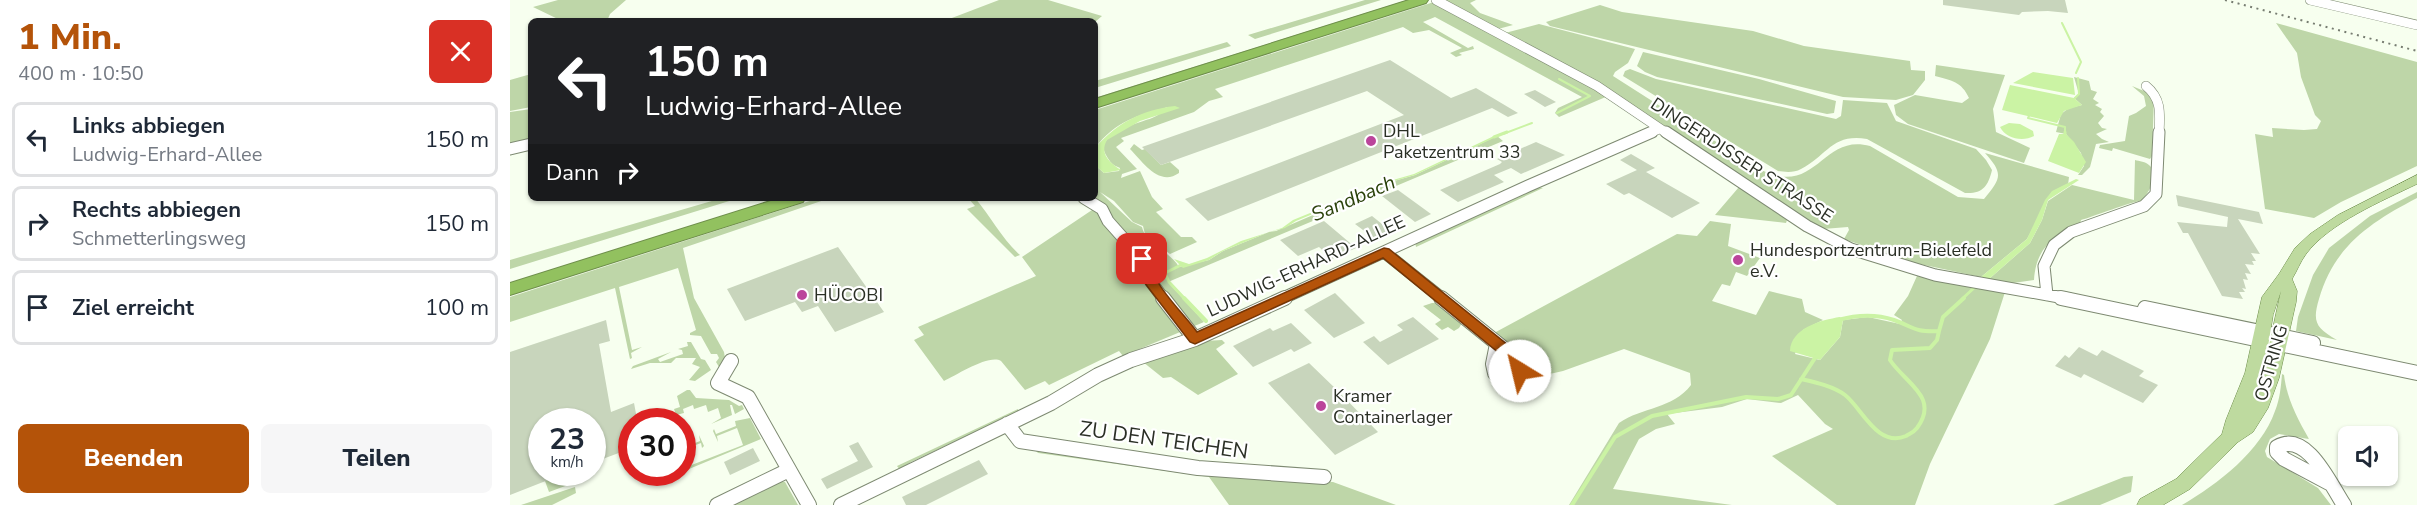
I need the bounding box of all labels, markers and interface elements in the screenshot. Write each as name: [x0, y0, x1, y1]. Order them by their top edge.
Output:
text: 1 Min.: [18, 13, 122, 62]
button: close: [429, 20, 492, 83]
text: 150 m: [645, 34, 769, 91]
icon: left: [546, 42, 624, 120]
text: 400 m · 10:50: [18, 60, 144, 87]
text: Ludwig-Erhard-Allee: [645, 88, 902, 125]
street label: DINGERDISSER STRASSE: [1646, 92, 1838, 228]
text: Links abbiegen: [72, 111, 225, 141]
place label: DHL Paketzentrum 33: [1383, 119, 1521, 164]
icon: left: [21, 123, 54, 156]
text: 150 m: [425, 125, 489, 155]
marker: DHL Paketzentrum 33: [1364, 134, 1378, 148]
text: Ludwig-Erhard-Allee: [72, 141, 262, 168]
icon: right: [611, 156, 644, 189]
text: Dann: [546, 158, 599, 188]
water label: Sandbach: [1307, 169, 1399, 228]
text: Rechts abbiegen: [72, 195, 241, 225]
icon: right: [21, 207, 54, 240]
text: 150 m: [425, 209, 489, 239]
street label: LUDWIG-ERHARD-ALLEE: [1203, 209, 1409, 323]
text: Schmetterlingsweg: [72, 225, 246, 252]
pin: [1116, 233, 1167, 284]
place label: Hundesportzentrum-Bielefeld e.V.: [1750, 238, 1992, 283]
icon: arrive: [1125, 242, 1158, 275]
marker: Hundesportzentrum-Bielefeld e.V.: [1731, 253, 1745, 267]
place label: HÜCOBI: [814, 283, 883, 307]
marker: HÜCOBI: [795, 288, 809, 302]
icon: arrive: [21, 291, 54, 324]
text: Ziel erreicht: [72, 293, 194, 323]
text: 100 m: [425, 293, 489, 323]
street label: OSTRING: [2249, 322, 2293, 404]
position arrow: [1488, 339, 1552, 403]
place label: Kramer Containerlager: [1333, 384, 1453, 429]
marker: Kramer Containerlager: [1314, 399, 1328, 413]
speed limit sign: 30: [618, 408, 696, 486]
street label: ZU DEN TEICHEN: [1078, 414, 1250, 466]
text: 23: [549, 419, 585, 460]
button: Beenden: [18, 424, 249, 493]
button: Teilen: [261, 424, 492, 493]
map controls: [2338, 426, 2398, 486]
button: sound: [2338, 426, 2398, 486]
text: km/h: [550, 452, 584, 472]

